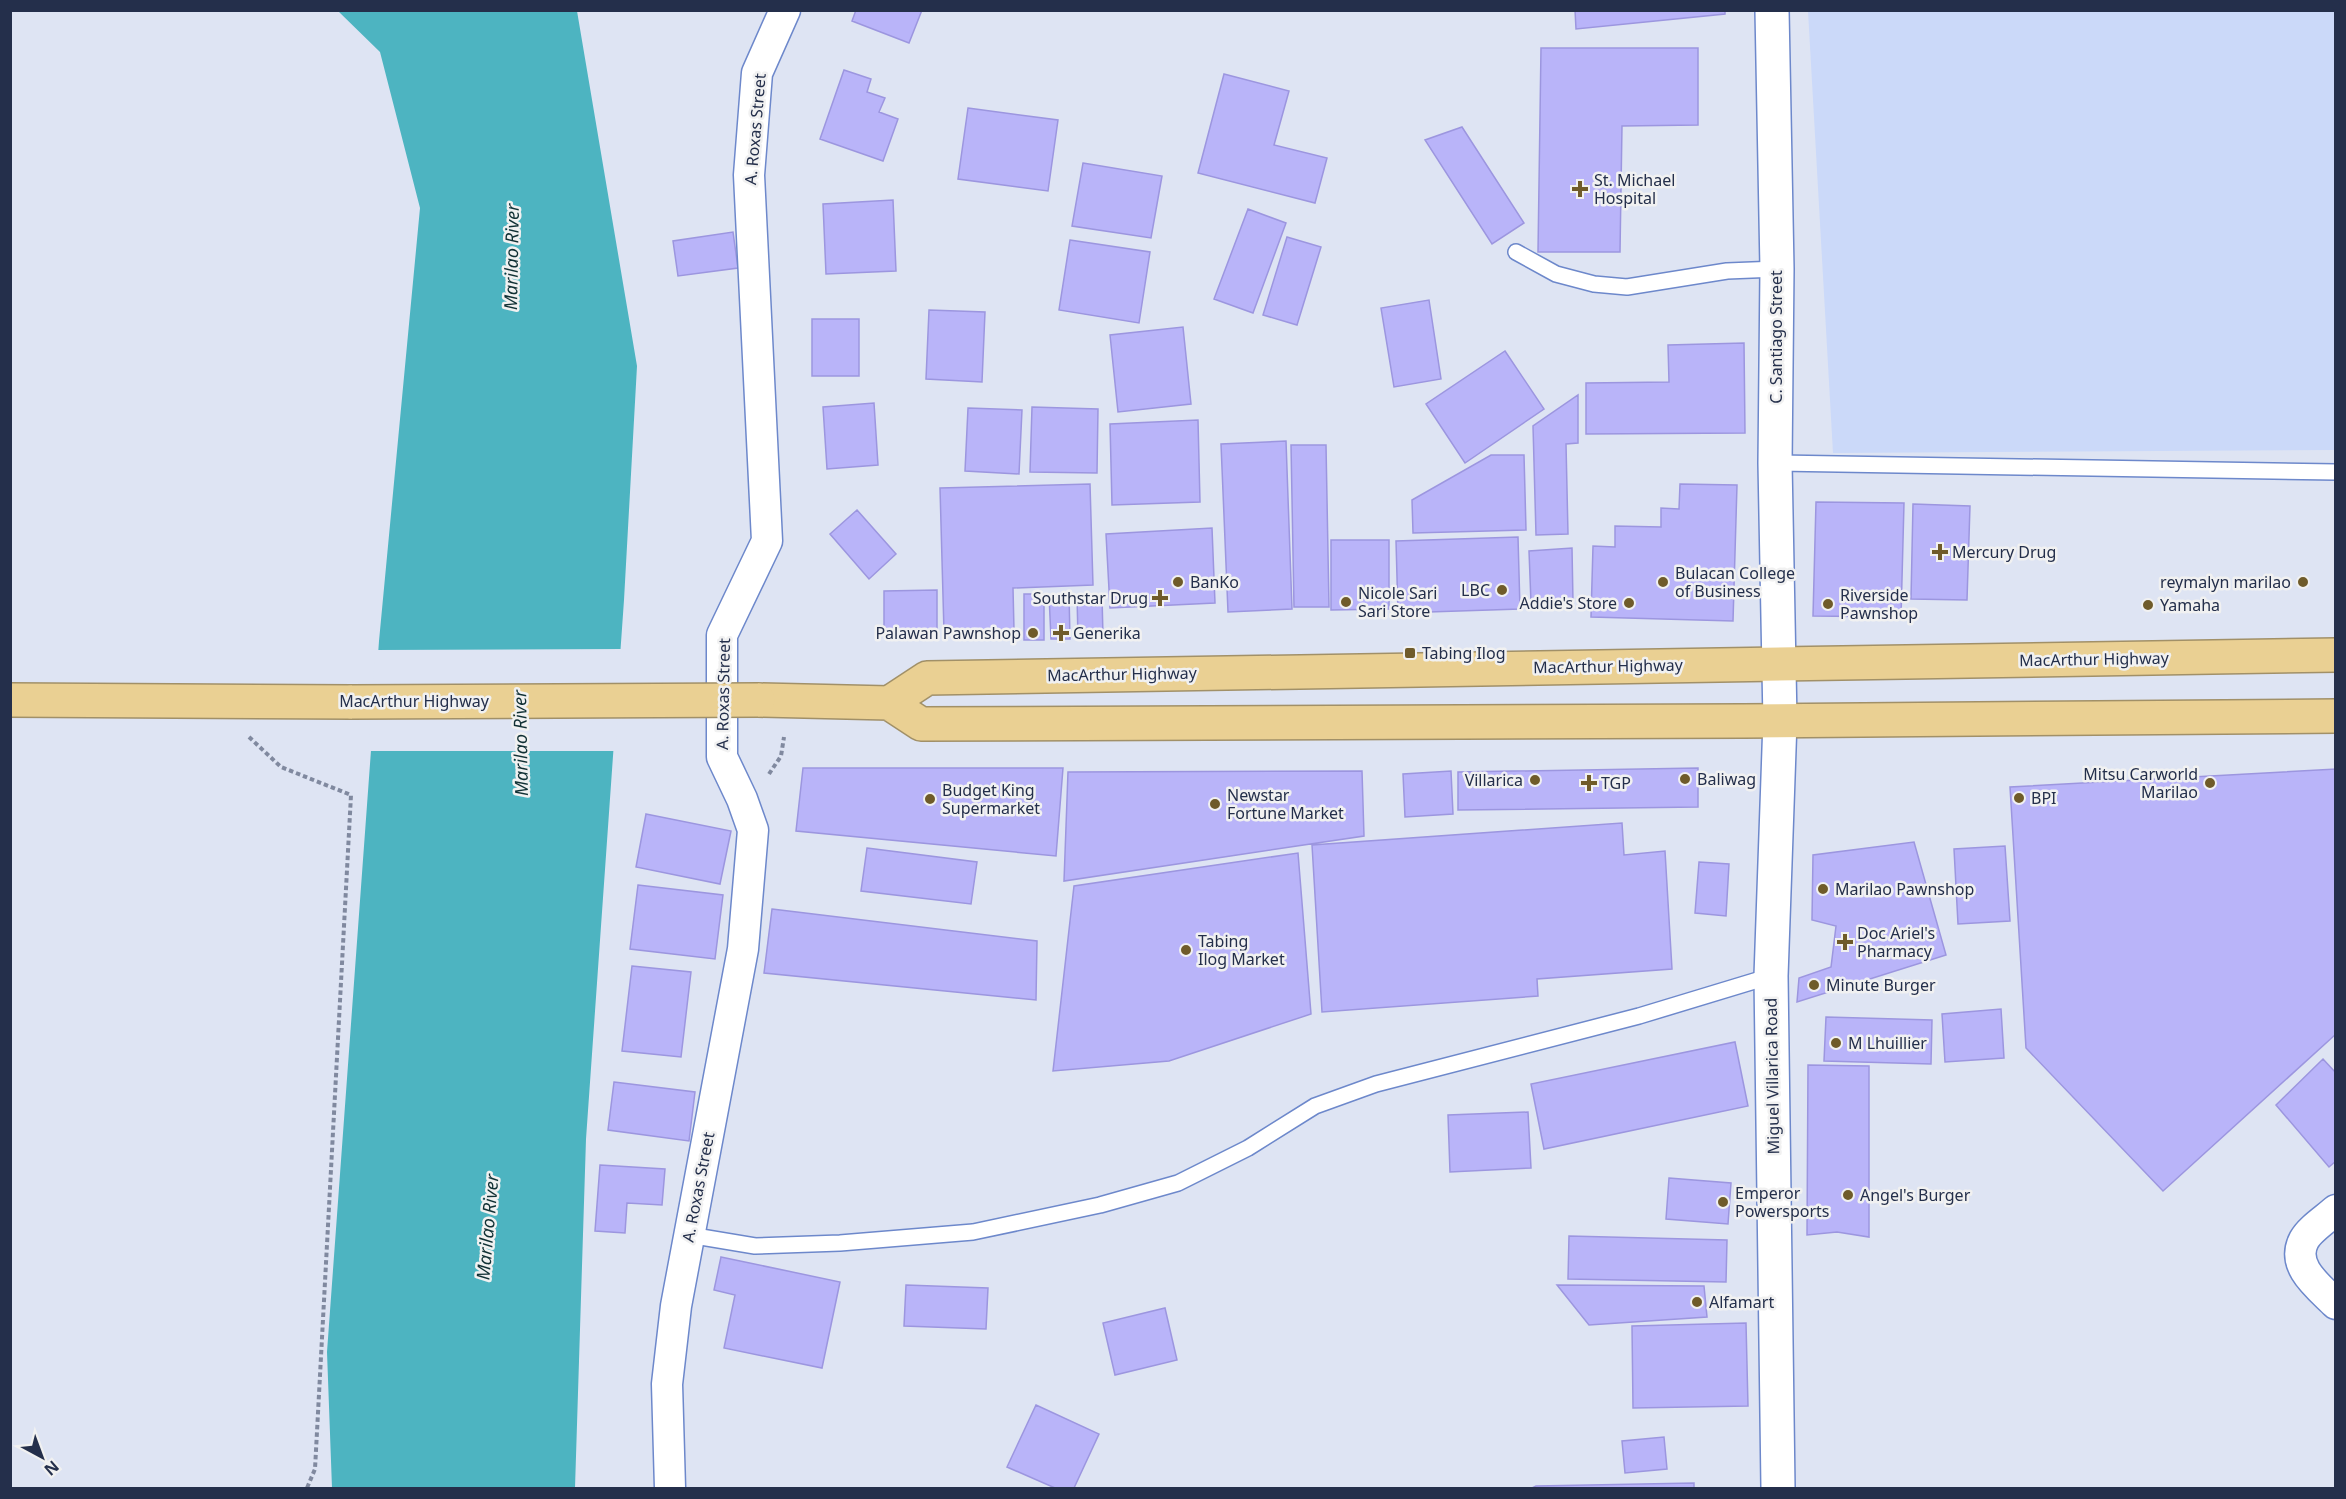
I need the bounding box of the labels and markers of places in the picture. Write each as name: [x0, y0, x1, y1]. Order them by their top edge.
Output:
place label: St. Michael Hospital: [1594, 169, 1675, 209]
marker: St. Michael Hospital: [1571, 180, 1589, 198]
place label: Mercury Drug: [1952, 541, 2056, 563]
marker: Mercury Drug: [1933, 545, 1947, 559]
place label: Bulacan College of Business: [1675, 562, 1795, 602]
place label: BanKo: [1190, 571, 1239, 593]
place label: reymalyn marilao: [2160, 571, 2291, 593]
marker: BanKo: [1171, 575, 1185, 589]
marker: Bulacan College of Business: [1656, 575, 1670, 589]
marker: reymalyn marilao: [2296, 575, 2310, 589]
place label: LBC: [1461, 579, 1490, 601]
place label: Nicole Sari Sari Store: [1358, 582, 1437, 622]
marker: LBC: [1495, 583, 1509, 597]
place label: Riverside Pawnshop: [1840, 584, 1918, 624]
place label: Southstar Drug: [1033, 587, 1148, 609]
marker: Southstar Drug: [1153, 591, 1167, 605]
place label: Addie's Store: [1520, 592, 1617, 614]
place label: Yamaha: [2160, 594, 2220, 616]
marker: Nicole Sari Sari Store: [1339, 595, 1353, 609]
marker: Addie's Store: [1622, 596, 1636, 610]
marker: Riverside Pawnshop: [1821, 597, 1835, 611]
marker: Yamaha: [2141, 598, 2155, 612]
place label: Palawan Pawnshop: [875, 622, 1021, 644]
place label: Generika: [1073, 622, 1141, 644]
marker: Palawan Pawnshop: [1026, 626, 1040, 640]
marker: Generika: [1054, 626, 1068, 640]
place label: Tabing Ilog: [1422, 642, 1506, 664]
marker: Tabing Ilog: [1403, 646, 1417, 660]
place label: Mitsu Carworld Marilao: [2083, 763, 2198, 803]
place label: Baliwag: [1697, 768, 1756, 790]
place label: Villarica: [1465, 769, 1523, 791]
place label: TGP: [1601, 772, 1631, 794]
marker: Baliwag: [1678, 772, 1692, 786]
marker: Villarica: [1528, 773, 1542, 787]
marker: TGP: [1582, 776, 1596, 790]
marker: Mitsu Carworld Marilao: [2203, 776, 2217, 790]
place label: Budget King Supermarket: [942, 779, 1040, 819]
place label: Newstar Fortune Market: [1227, 784, 1344, 824]
place label: BPI: [2031, 787, 2057, 809]
marker: BPI: [2012, 791, 2026, 805]
marker: Budget King Supermarket: [923, 792, 937, 806]
marker: Newstar Fortune Market: [1208, 797, 1222, 811]
place label: Marilao Pawnshop: [1835, 878, 1974, 900]
marker: Marilao Pawnshop: [1816, 882, 1830, 896]
place label: Doc Ariel's Pharmacy: [1857, 922, 1935, 962]
place label: Tabing Ilog Market: [1198, 930, 1285, 970]
marker: Doc Ariel's Pharmacy: [1838, 935, 1852, 949]
marker: Tabing Ilog Market: [1179, 943, 1193, 957]
place label: Minute Burger: [1826, 974, 1936, 996]
marker: Minute Burger: [1807, 978, 1821, 992]
place label: M Lhuillier: [1848, 1032, 1927, 1054]
marker: M Lhuillier: [1829, 1036, 1843, 1050]
place label: Emperor Powersports: [1735, 1182, 1829, 1222]
place label: Angel's Burger: [1860, 1184, 1971, 1206]
marker: Angel's Burger: [1841, 1188, 1855, 1202]
marker: Emperor Powersports: [1716, 1195, 1730, 1209]
place label: Alfamart: [1709, 1291, 1774, 1313]
marker: Alfamart: [1690, 1295, 1704, 1309]

